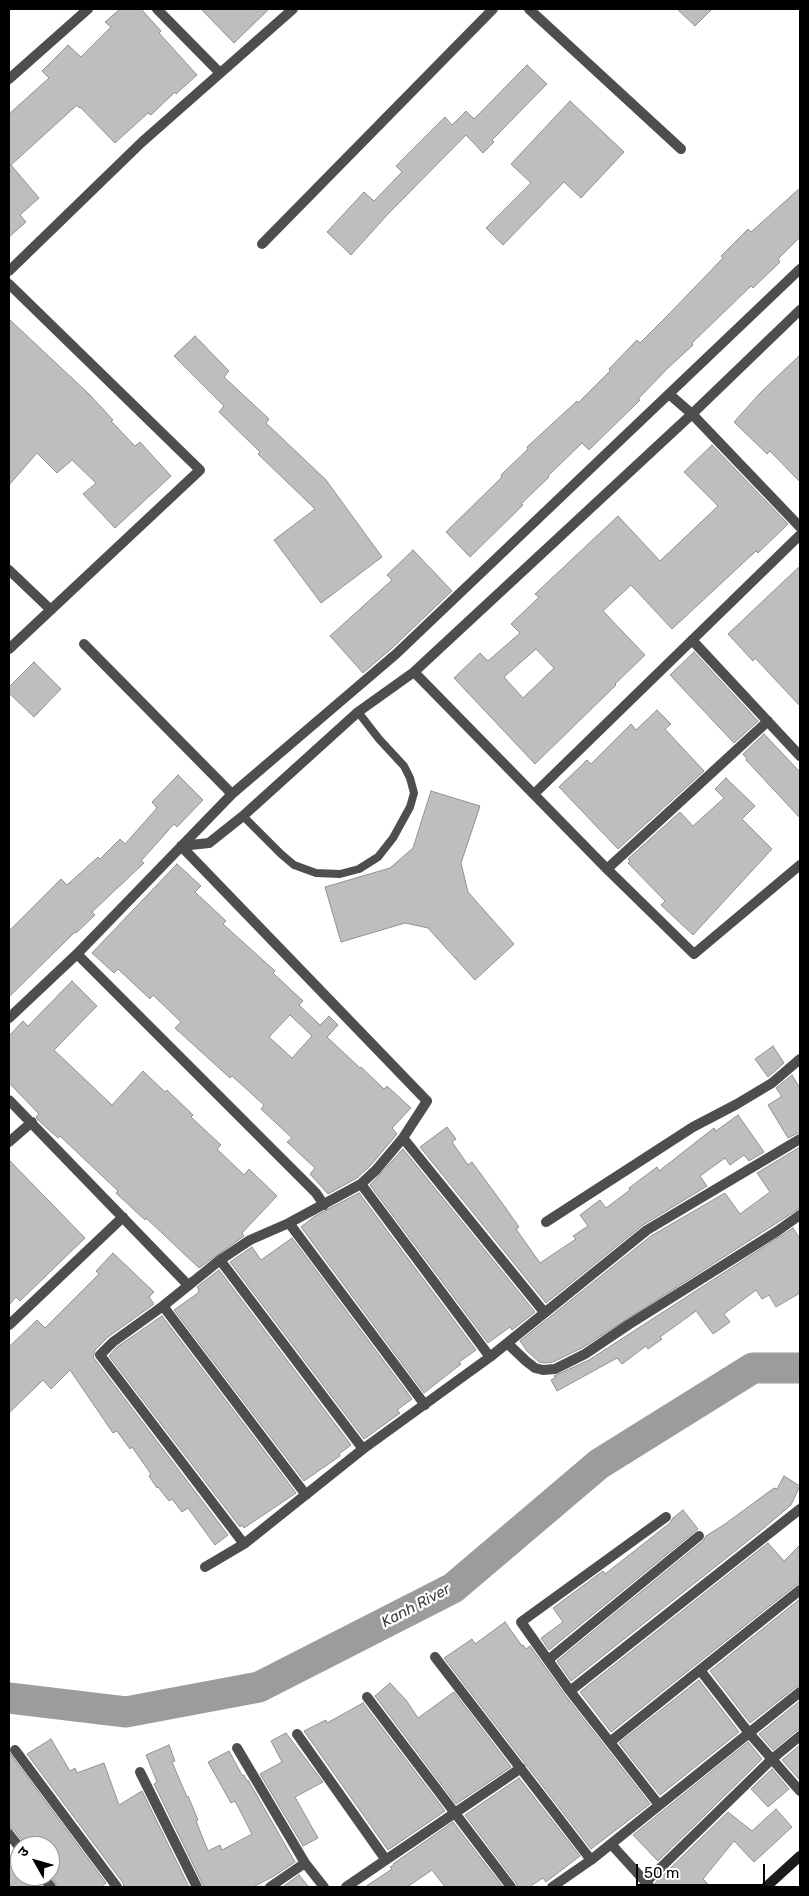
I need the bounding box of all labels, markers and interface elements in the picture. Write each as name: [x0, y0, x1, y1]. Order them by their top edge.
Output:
water label: Kanh River: [379, 1580, 453, 1632]
north arrow: [10, 1836, 60, 1886]
text: उ: [14, 1844, 33, 1861]
scale bar: [639, 1854, 768, 1886]
text: 50 m: [644, 1864, 679, 1882]

